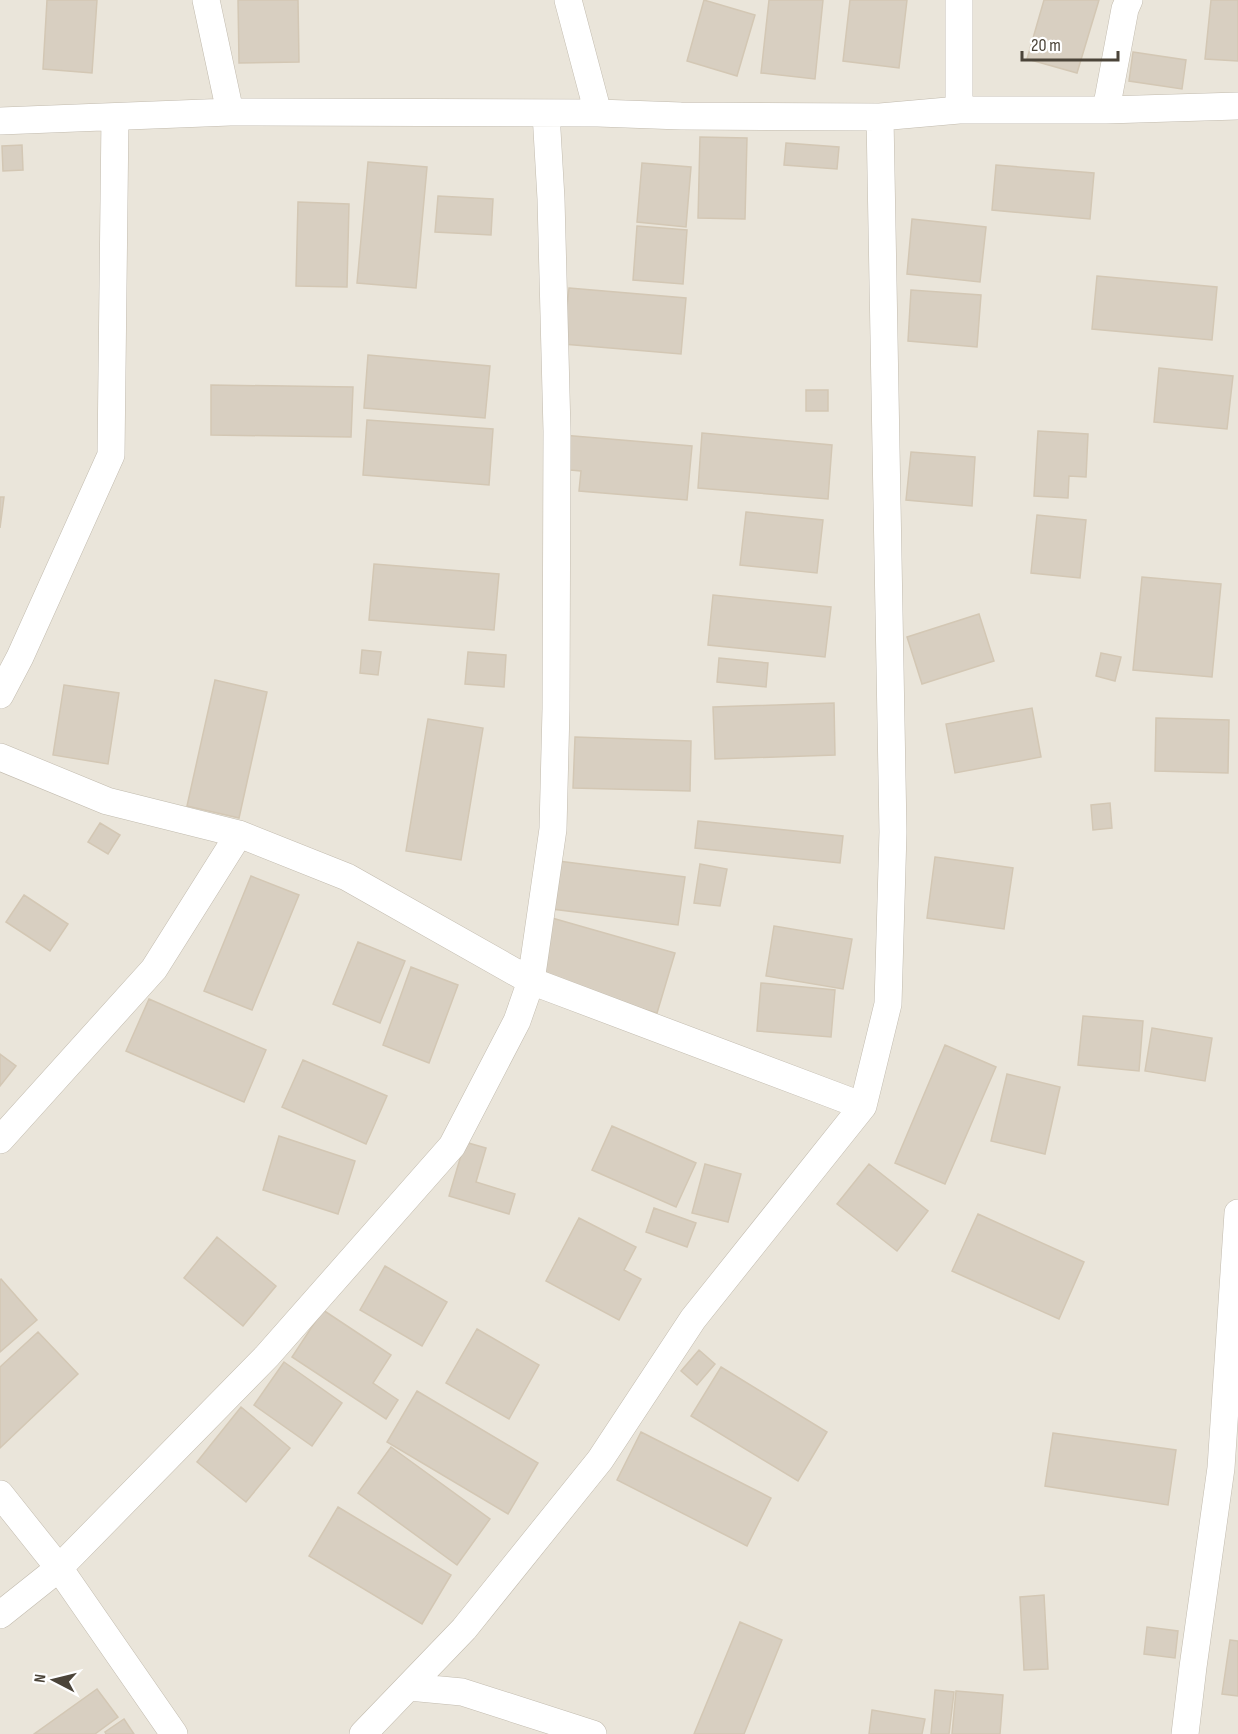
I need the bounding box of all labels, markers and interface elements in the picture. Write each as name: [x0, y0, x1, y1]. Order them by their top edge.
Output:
scale bar: [1022, 24, 1118, 62]
text: 20 m: [1031, 35, 1061, 56]
north arrow: [24, 1650, 84, 1710]
text: N: [31, 1673, 51, 1684]

